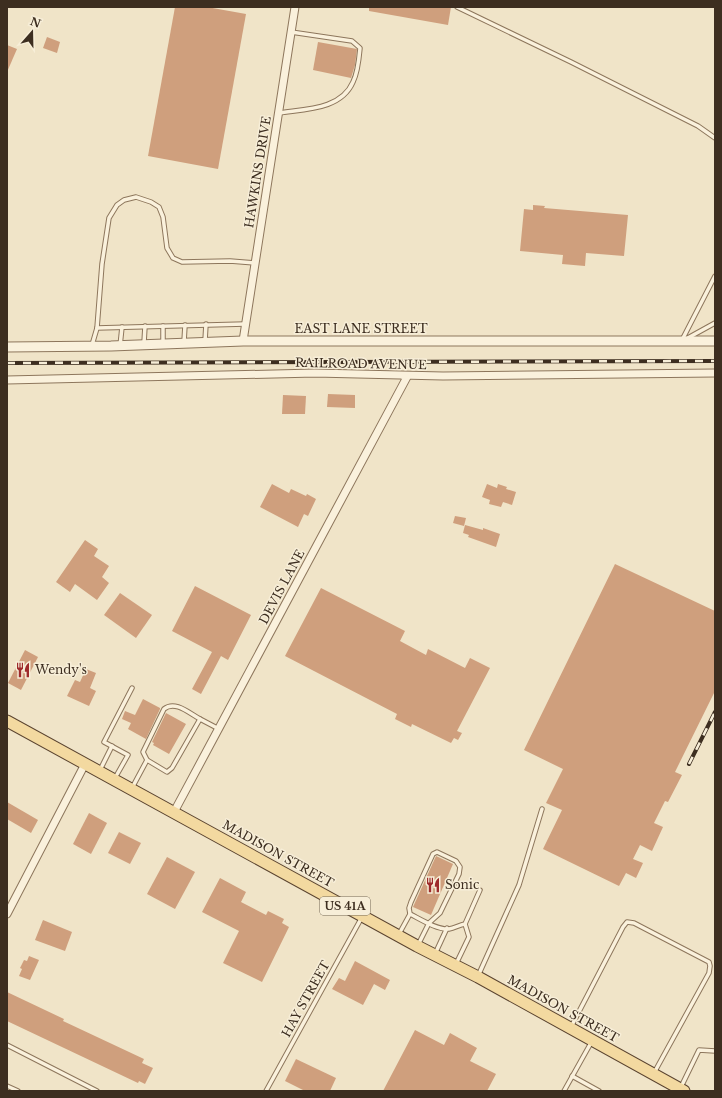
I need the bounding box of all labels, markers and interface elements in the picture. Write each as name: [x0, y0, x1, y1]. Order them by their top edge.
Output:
north arrow: [12, 12, 52, 52]
text: N: [28, 14, 43, 31]
street label: HAWKINS DRIVE: [241, 115, 274, 229]
street label: EAST LANE STREET: [294, 321, 428, 336]
street label: RAILROAD AVENUE: [295, 355, 427, 372]
street label: DEVIS LANE: [256, 547, 308, 627]
restaurant icon: Wendy's: [14, 661, 32, 679]
place label: Wendy's: [34, 662, 87, 677]
street label: MADISON STREET: [220, 817, 337, 891]
restaurant icon: Sonic: [424, 876, 442, 894]
place label: Sonic: [445, 877, 480, 892]
road number: US 41A: [320, 897, 370, 915]
street label: HAY STREET: [278, 958, 333, 1040]
street label: MADISON STREET: [505, 972, 622, 1046]

